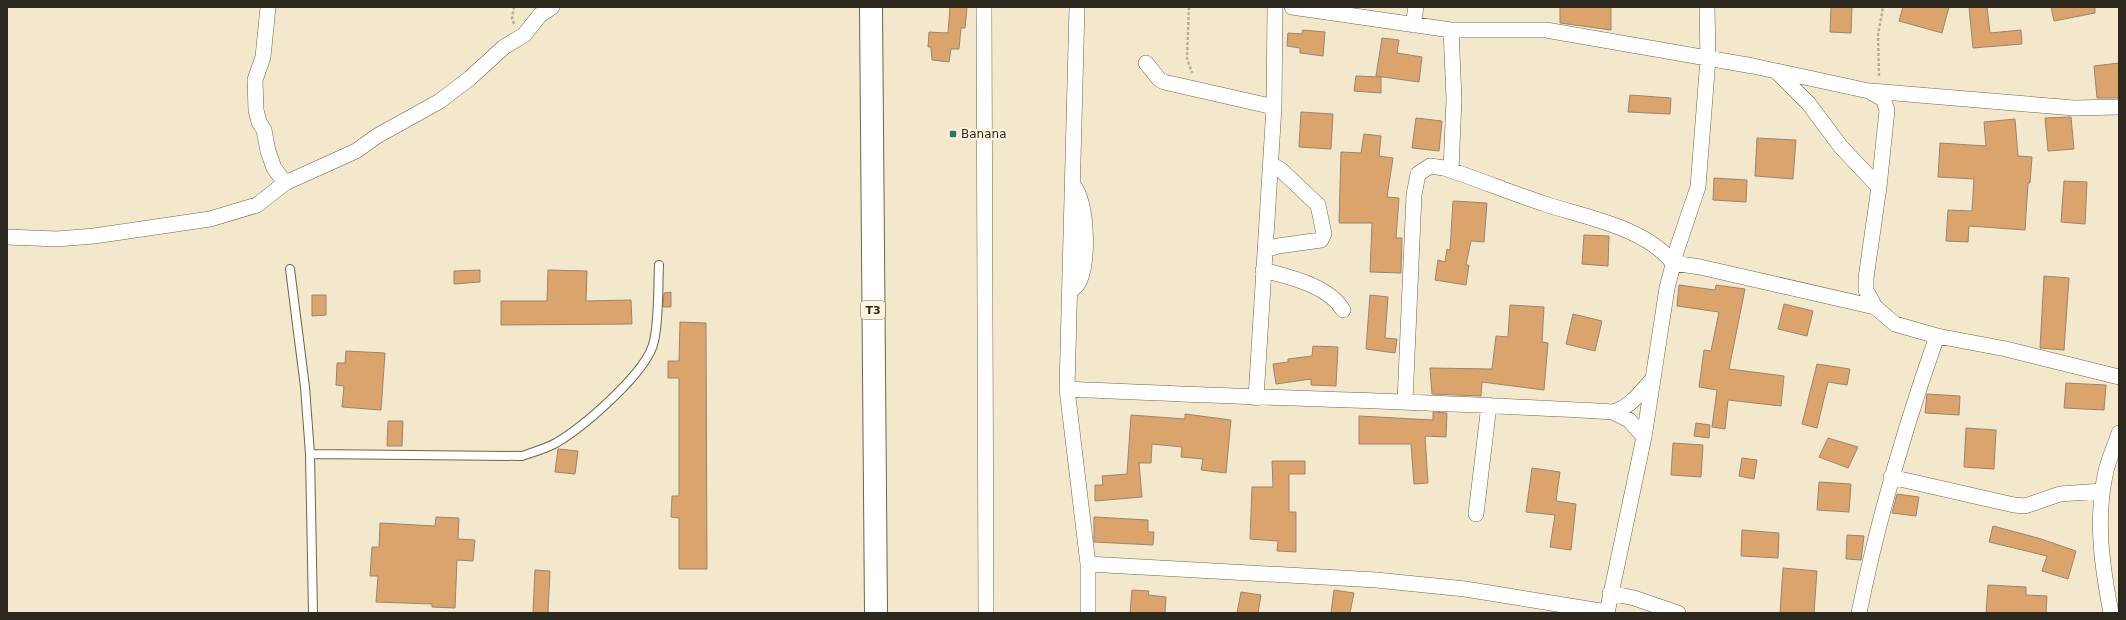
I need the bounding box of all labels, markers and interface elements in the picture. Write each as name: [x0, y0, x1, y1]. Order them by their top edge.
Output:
place label: Banana: [961, 127, 1007, 141]
marker: Banana: [948, 129, 958, 139]
road number: T3: [861, 301, 885, 319]

